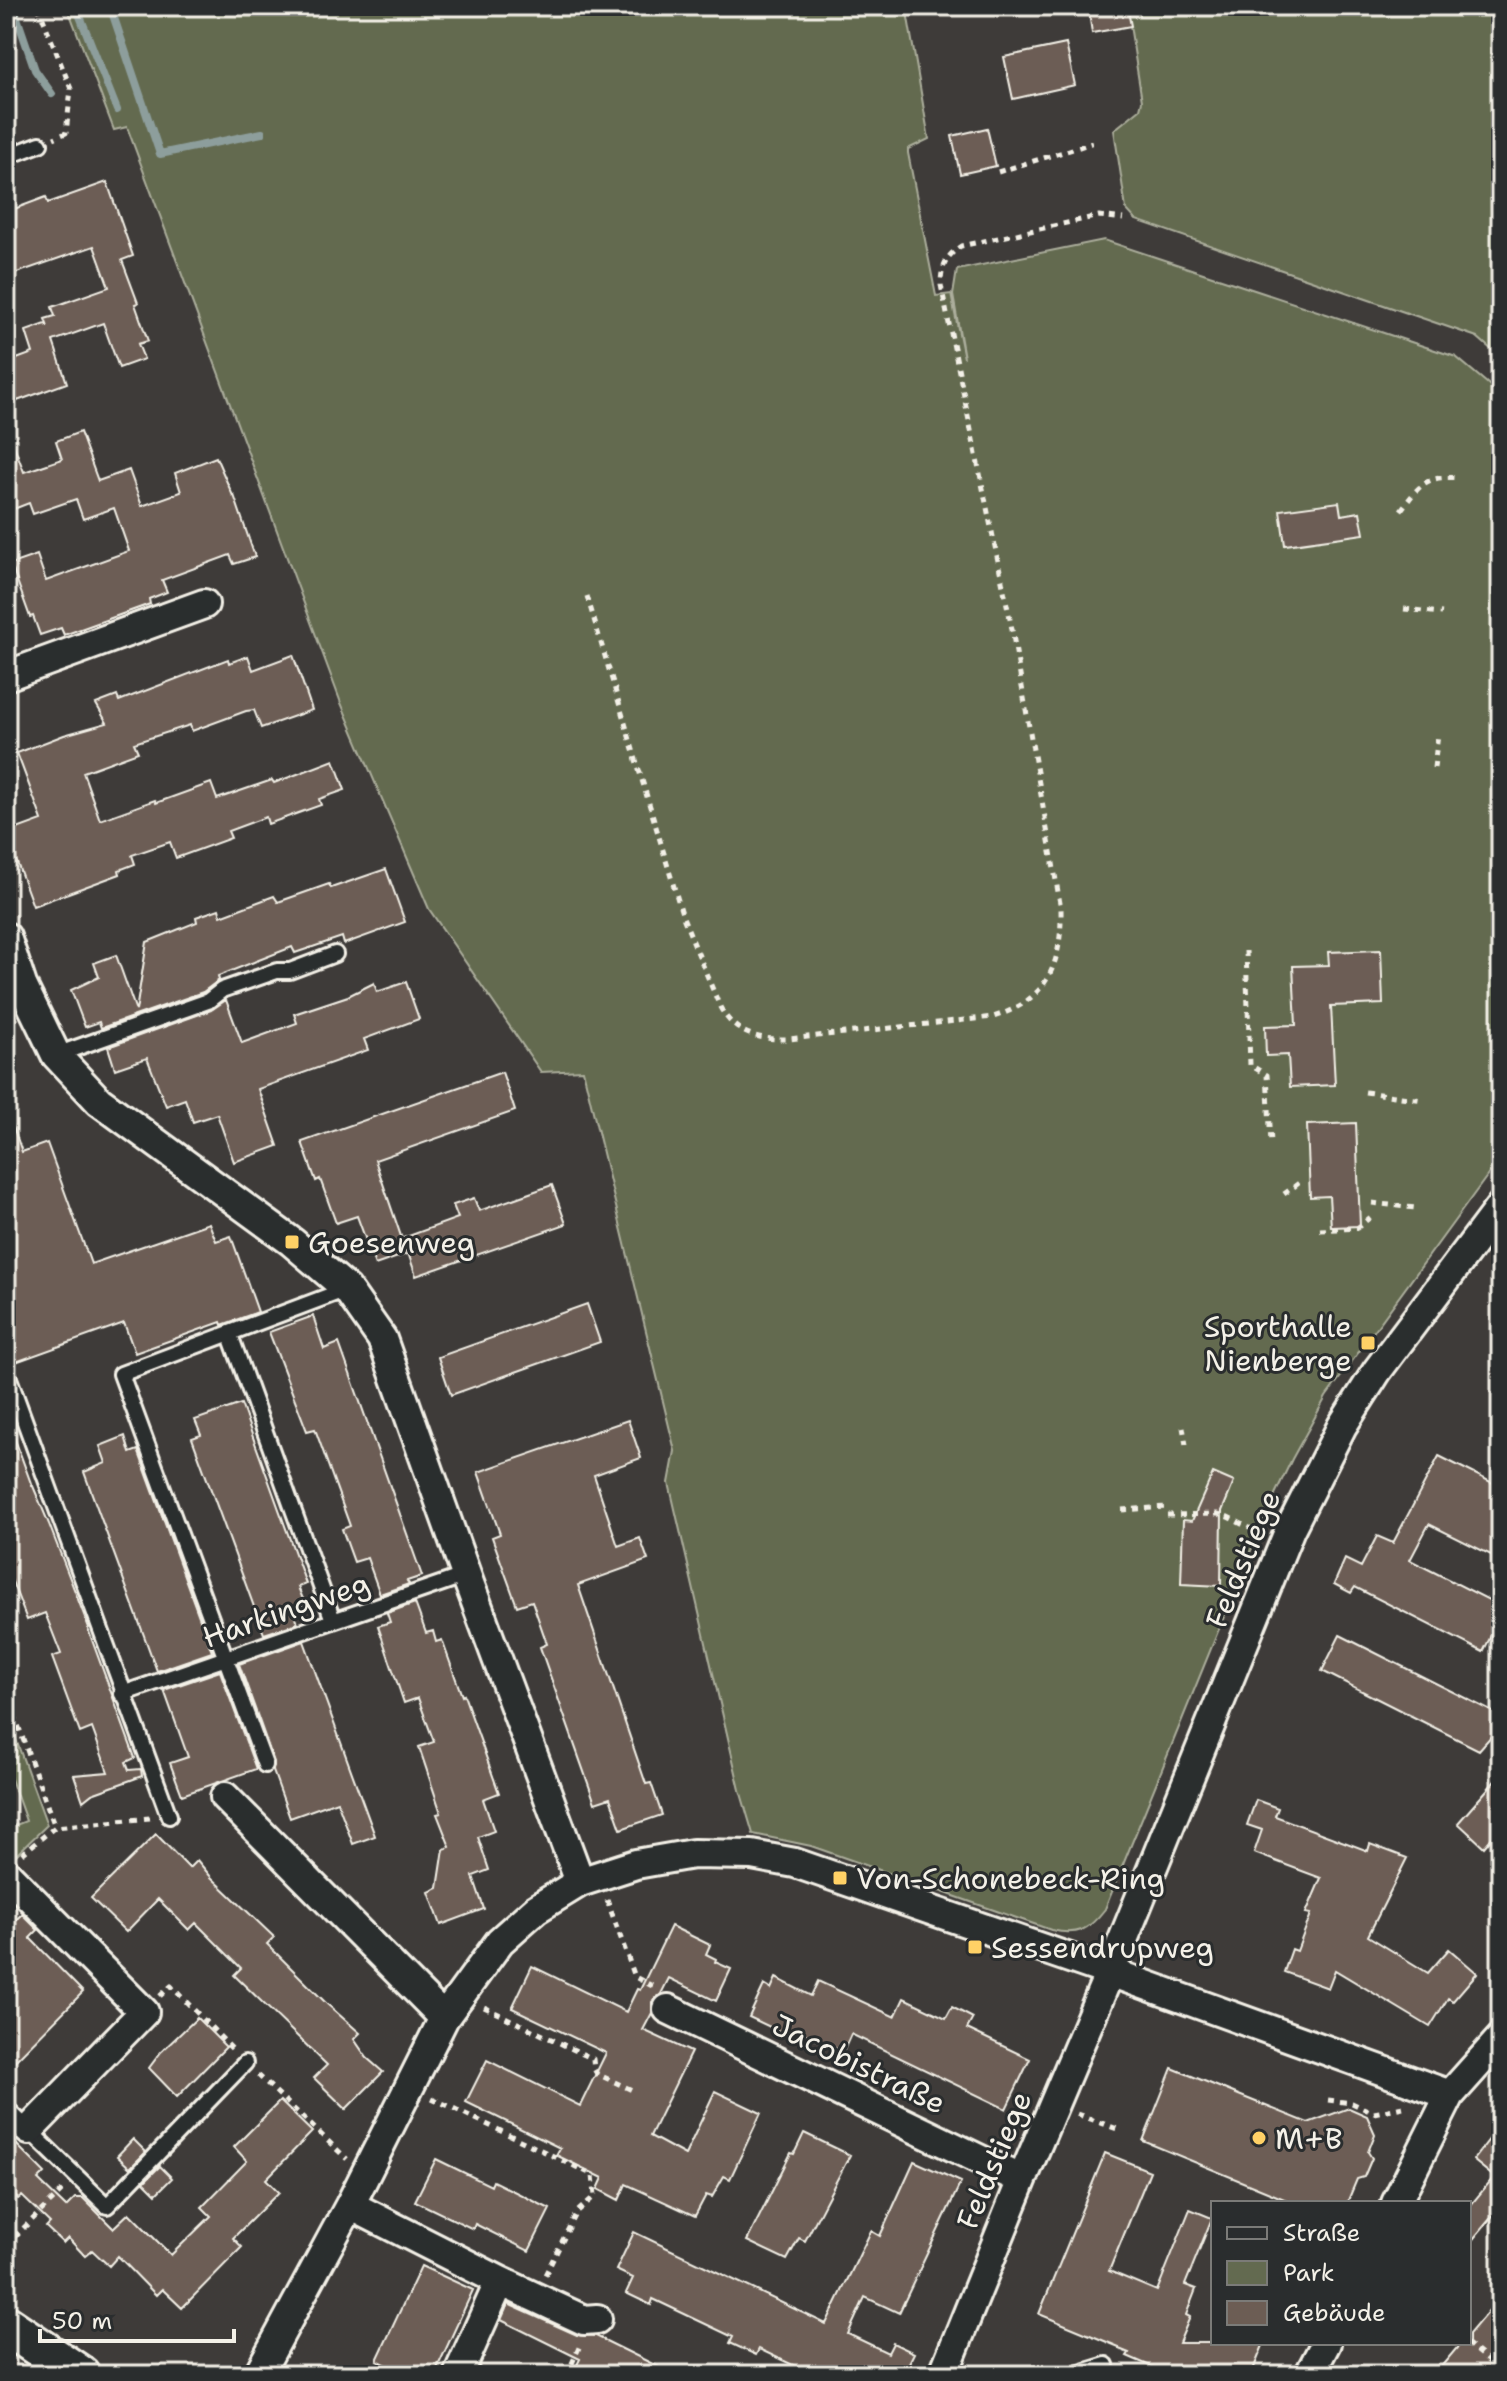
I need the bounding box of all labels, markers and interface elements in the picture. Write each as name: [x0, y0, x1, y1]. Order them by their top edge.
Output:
place label: Goesenweg: [308, 1222, 475, 1263]
marker: Goesenweg: [283, 1233, 301, 1251]
place label: Sporthalle Nienberge: [1204, 1306, 1352, 1381]
marker: Sporthalle Nienberge: [1359, 1334, 1377, 1352]
street label: Feldstiege: [1196, 1484, 1290, 1634]
street label: Harkingweg: [197, 1562, 375, 1658]
place label: Von-Schonebeck-Ring: [856, 1858, 1165, 1899]
marker: Von-Schonebeck-Ring: [831, 1869, 849, 1887]
place label: Sessendrupweg: [991, 1927, 1214, 1968]
marker: Sessendrupweg: [966, 1938, 984, 1956]
street label: Jacobistraße: [765, 2004, 953, 2124]
street label: Feldstiege: [947, 2085, 1041, 2235]
place label: M+B: [1275, 2118, 1342, 2159]
marker: M+B: [1250, 2129, 1268, 2147]
legend: [1211, 2201, 1471, 2345]
text: Straße: [1283, 2217, 1360, 2249]
text: Park: [1283, 2257, 1335, 2289]
scale bar: [40, 2293, 234, 2343]
text: Gebäude: [1283, 2297, 1385, 2329]
text: 50 m: [52, 2305, 112, 2337]

